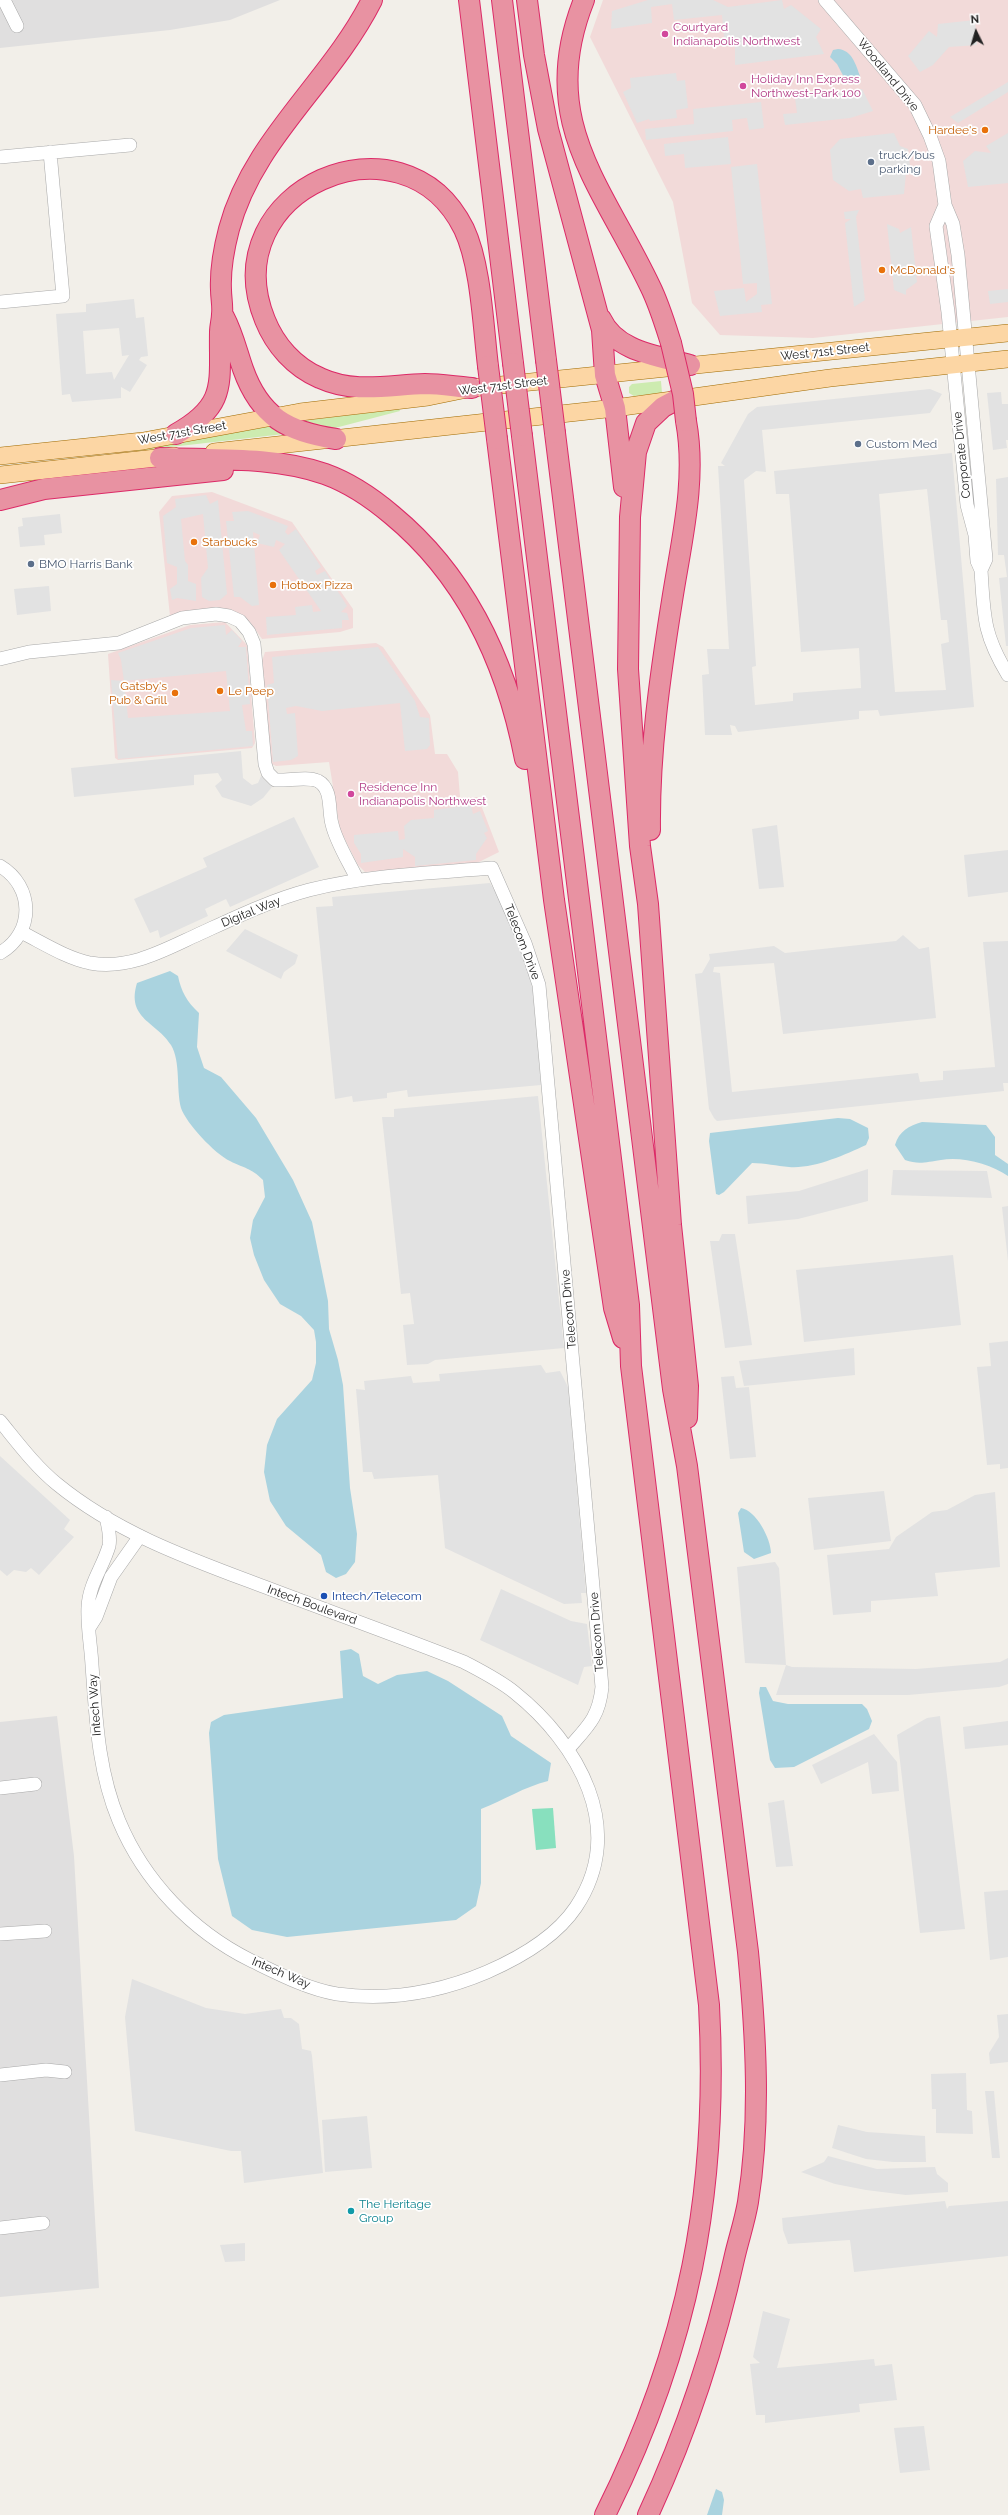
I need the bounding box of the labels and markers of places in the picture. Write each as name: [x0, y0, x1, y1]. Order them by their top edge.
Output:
place label: Courtyard Indianapolis Northwest: [673, 20, 800, 48]
marker: Courtyard Indianapolis Northwest: [660, 29, 670, 39]
place label: Holiday Inn Express Northwest-Park 100: [751, 72, 861, 100]
marker: Holiday Inn Express Northwest-Park 100: [738, 81, 748, 91]
place label: Hardee's: [928, 123, 977, 137]
marker: Hardee's: [980, 125, 990, 135]
place label: truck/bus parking: [879, 148, 935, 176]
marker: truck/bus parking: [866, 157, 876, 167]
place label: McDonald's: [890, 263, 955, 277]
marker: McDonald's: [877, 265, 887, 275]
place label: Custom Med: [866, 437, 937, 451]
marker: Custom Med: [853, 439, 863, 449]
place label: Starbucks: [202, 535, 257, 549]
marker: Starbucks: [189, 537, 199, 547]
place label: BMO Harris Bank: [39, 557, 133, 571]
marker: BMO Harris Bank: [26, 559, 36, 569]
place label: Hotbox Pizza: [281, 578, 353, 592]
marker: Hotbox Pizza: [268, 580, 278, 590]
place label: Gatsby's Pub & Grill: [109, 679, 167, 707]
place label: Le Peep: [228, 684, 274, 698]
marker: Le Peep: [215, 686, 225, 696]
marker: Gatsby's Pub & Grill: [170, 688, 180, 698]
place label: Residence Inn Indianapolis Northwest: [359, 780, 486, 808]
marker: Residence Inn Indianapolis Northwest: [346, 789, 356, 799]
place label: Intech/Telecom: [332, 1589, 422, 1603]
marker: Intech/Telecom: [319, 1591, 329, 1601]
place label: The Heritage Group: [359, 2197, 431, 2225]
marker: The Heritage Group: [346, 2206, 356, 2216]

